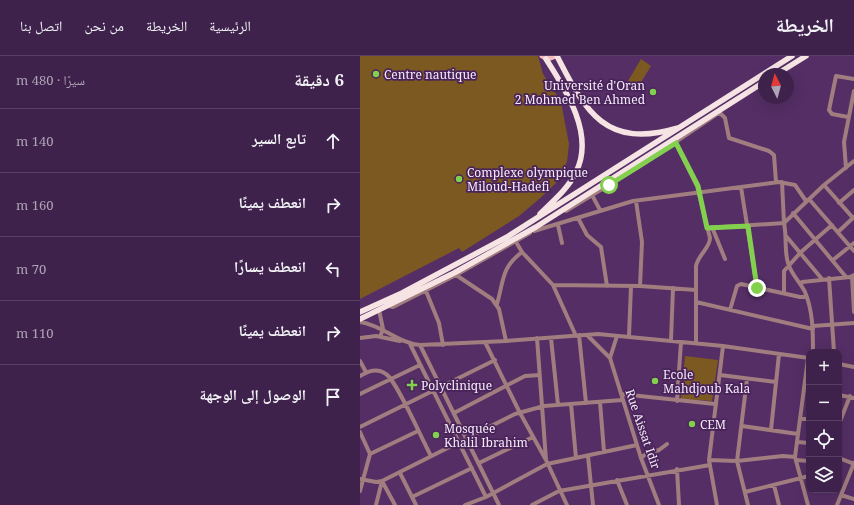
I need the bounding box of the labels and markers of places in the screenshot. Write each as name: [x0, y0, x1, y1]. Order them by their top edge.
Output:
place label: Centre nautique: [384, 66, 477, 83]
marker: Centre nautique: [371, 69, 381, 79]
place label: Université d'Oran 2 Mohmed Ben Ahmed: [515, 77, 646, 108]
marker: Université d'Oran 2 Mohmed Ben Ahmed: [648, 87, 658, 97]
place label: Complexe olympique Miloud-Hadefi: [467, 164, 588, 195]
marker: Complexe olympique Miloud-Hadefi: [454, 174, 464, 184]
place label: Ecole Mahdjoub Kala: [663, 366, 751, 397]
marker: Ecole Mahdjoub Kala: [650, 376, 660, 386]
place label: Polyclinique: [421, 377, 492, 394]
marker: Polyclinique: [406, 379, 418, 391]
place label: CEM: [700, 416, 726, 433]
marker: CEM: [687, 419, 697, 429]
place label: Mosquée Khalil Ibrahim: [444, 420, 528, 451]
marker: Mosquée Khalil Ibrahim: [431, 430, 441, 440]

